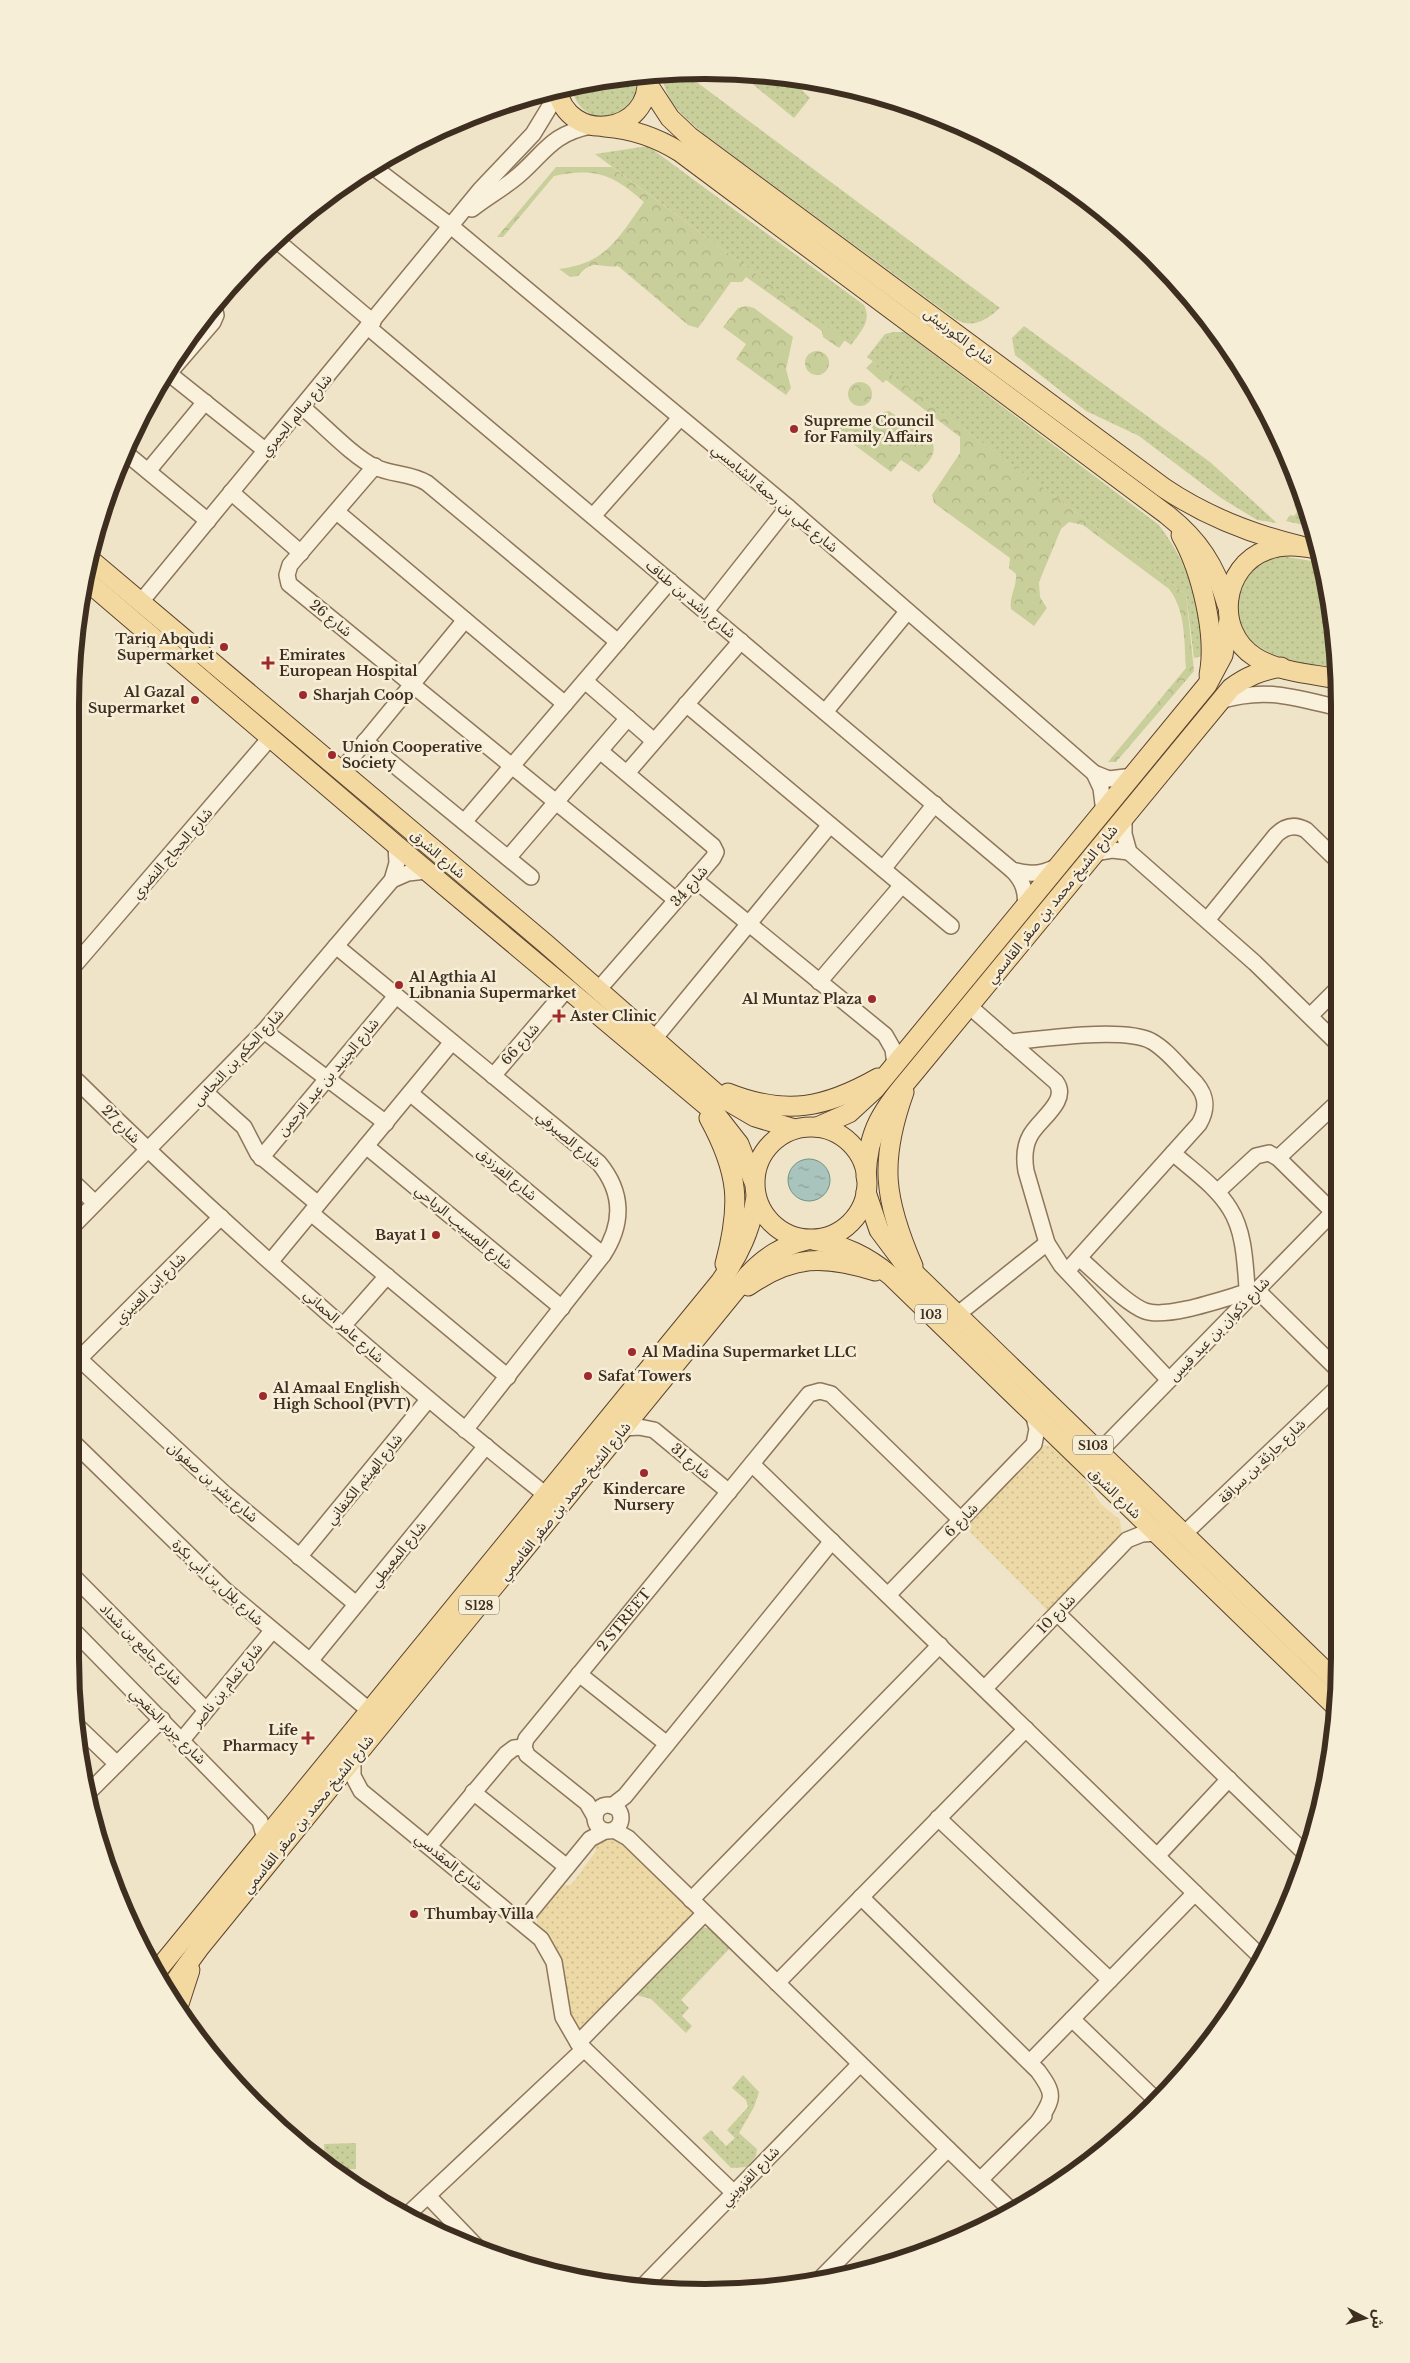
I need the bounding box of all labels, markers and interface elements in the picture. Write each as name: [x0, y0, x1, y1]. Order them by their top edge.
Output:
street label: شارع الكورنيش: [919, 304, 998, 370]
street label: شارع سالم الجمري: [256, 370, 337, 461]
place label: Supreme Council for Family Affairs: [804, 412, 934, 446]
marker: Supreme Council for Family Affairs: [788, 423, 800, 435]
street label: شارع علي بن رحمة الشامسي: [707, 440, 842, 558]
street label: شارع راشد بن طناف: [641, 556, 740, 643]
street label: شارع 26: [305, 596, 356, 642]
place label: Tariq Abqudi Supermarket: [115, 630, 215, 664]
marker: Tariq Abqudi Supermarket: [218, 641, 230, 653]
place label: Emirates European Hospital: [279, 646, 418, 680]
marker: Emirates European Hospital: [261, 656, 275, 670]
place label: Al Gazal Supermarket: [88, 683, 186, 717]
place label: Sharjah Coop: [313, 686, 414, 704]
marker: Sharjah Coop: [297, 689, 309, 701]
marker: Al Gazal Supermarket: [189, 694, 201, 706]
place label: Union Cooperative Society: [342, 738, 482, 772]
marker: Union Cooperative Society: [326, 749, 338, 761]
street label: شارع الحجاج النضري: [128, 804, 218, 904]
street label: شارع الشيخ محمد بن صقر القاسمي: [982, 821, 1123, 988]
street label: شارع الشرق: [406, 826, 469, 884]
street label: شارع 34: [666, 862, 713, 911]
place label: Al Agthia Al Libnania Supermarket: [408, 968, 577, 1002]
marker: Al Agthia Al Libnania Supermarket: [393, 979, 405, 991]
place label: Al Muntaz Plaza: [741, 990, 862, 1008]
marker: Al Muntaz Plaza: [866, 993, 878, 1005]
street label: شارع الحكم بن النحاس: [188, 1005, 289, 1111]
place label: Aster Clinic: [569, 1007, 657, 1025]
marker: Aster Clinic: [552, 1009, 566, 1023]
street label: شارع الجنيد بن عبد الرحمن: [273, 1014, 384, 1141]
street label: شارع 66: [497, 1019, 544, 1070]
street label: شارع 27: [97, 1101, 144, 1148]
street label: شارع الصيرفي: [532, 1107, 605, 1173]
street label: شارع الفرزدق: [472, 1144, 541, 1206]
street label: شارع المسيب الرياحي: [410, 1181, 516, 1275]
place label: Bayat 1: [375, 1226, 426, 1244]
marker: Bayat 1: [430, 1229, 442, 1241]
street label: شارع ابن العنيزي: [111, 1249, 191, 1329]
street label: شارع ذكوان بن عبد قيس: [1165, 1273, 1275, 1386]
street label: شارع عامر الحماني: [299, 1285, 388, 1368]
road number: 103: [915, 1305, 947, 1324]
place label: Al Madina Supermarket LLC: [641, 1343, 856, 1361]
marker: Al Madina Supermarket LLC: [626, 1346, 638, 1358]
place label: Safat Towers: [598, 1367, 692, 1385]
marker: Safat Towers: [582, 1370, 594, 1382]
place label: Al Amaal English High School (PVT): [272, 1379, 411, 1413]
marker: Al Amaal English High School (PVT): [257, 1390, 269, 1402]
street label: شارع حارثة بن سراقة: [1215, 1415, 1311, 1508]
street label: شارع الشيخ محمد بن صقر القاسمي: [495, 1418, 636, 1585]
street label: شارع الهيثم الكنفاني: [322, 1430, 408, 1529]
road number: S103: [1073, 1436, 1113, 1454]
street label: شارع بشر بن صفوان: [163, 1438, 262, 1528]
street label: شارع 31: [666, 1439, 714, 1484]
street label: شارع الشرق: [1084, 1464, 1145, 1524]
marker: Kindercare Nursery: [638, 1467, 650, 1479]
place label: Kindercare Nursery: [603, 1480, 685, 1514]
street label: شارع 6: [941, 1499, 983, 1542]
street label: شارع المعيطي: [366, 1518, 432, 1592]
street label: شارع بلال بن أبي بكرة: [167, 1535, 267, 1631]
street label: 2 STREET: [593, 1585, 655, 1655]
street label: شارع 10: [1033, 1591, 1080, 1639]
road number: S128: [459, 1596, 499, 1614]
street label: شارع جامع بن شداد: [95, 1599, 186, 1690]
street label: شارع تمام بن ناصر: [187, 1639, 268, 1733]
street label: شارع جرير الخفجي: [125, 1684, 210, 1769]
place label: Life Pharmacy: [222, 1721, 299, 1755]
street label: شارع الشيخ محمد بن صقر القاسمي: [238, 1731, 379, 1898]
marker: Life Pharmacy: [302, 1732, 314, 1744]
street label: شارع المقدسي: [410, 1829, 487, 1897]
place label: Thumbay Villa: [424, 1905, 534, 1923]
marker: Thumbay Villa: [408, 1908, 420, 1920]
street label: شارع القزويني: [717, 2142, 785, 2211]
north arrow: [1340, 2293, 1390, 2343]
text: ش: [1368, 2309, 1388, 2330]

